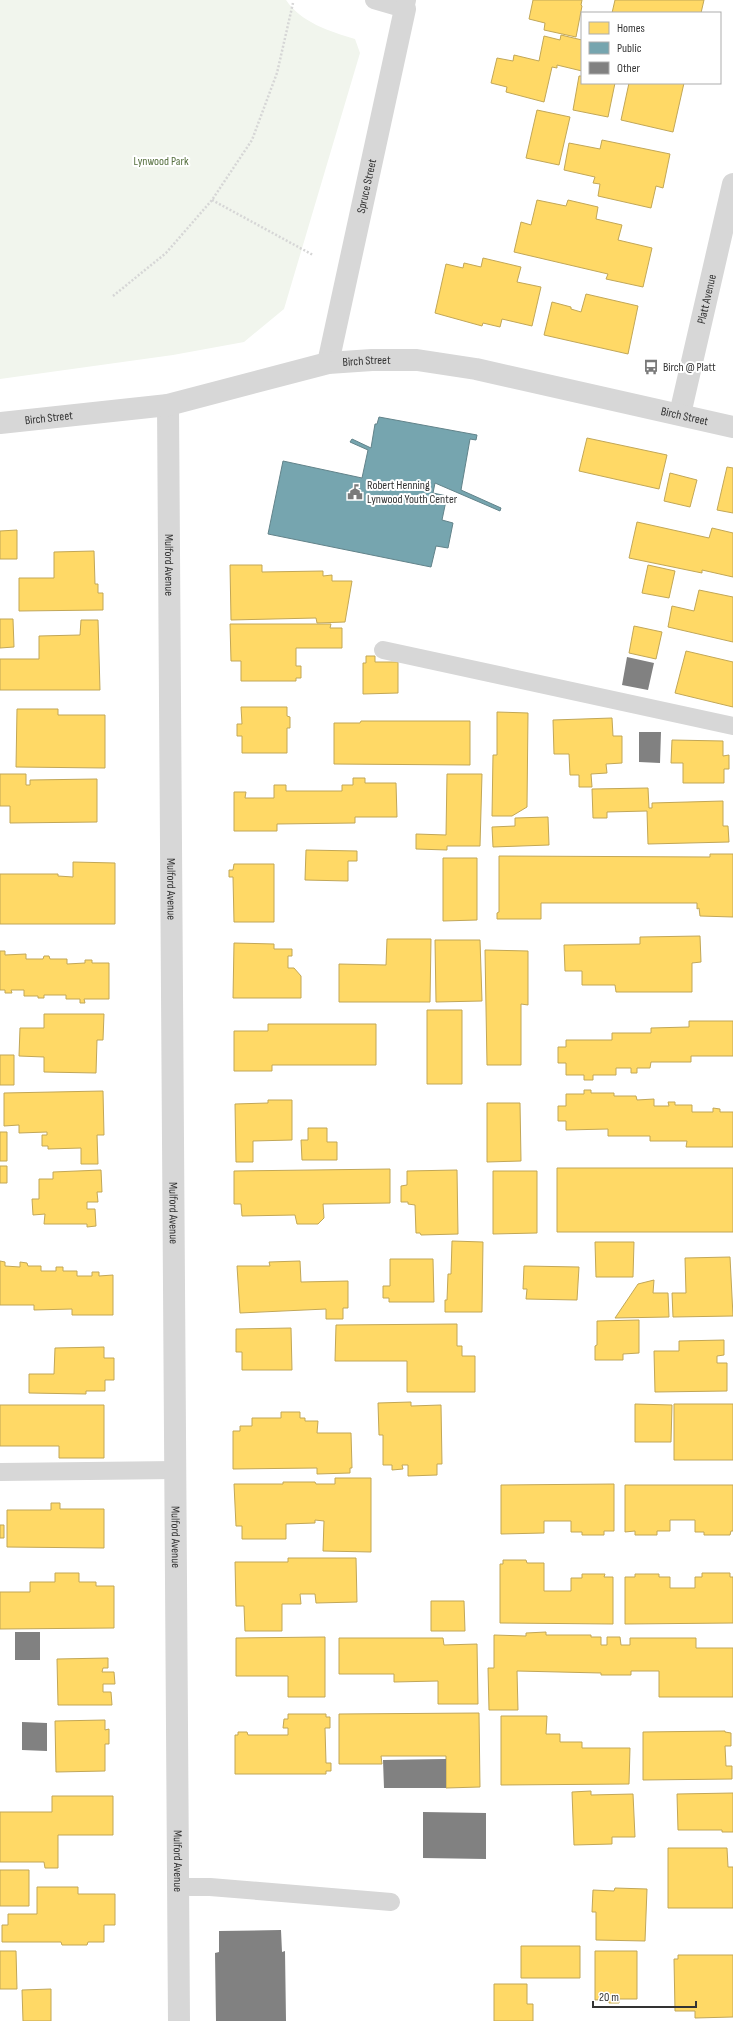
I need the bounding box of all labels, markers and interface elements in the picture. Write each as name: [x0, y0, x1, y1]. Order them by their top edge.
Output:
legend: [581, 12, 721, 84]
text: Homes: [617, 21, 645, 36]
text: Public: [617, 41, 642, 56]
text: Other: [617, 61, 641, 76]
park label: Lynwood Park: [133, 154, 189, 169]
street label: Spruce Street: [353, 157, 380, 215]
street label: Platt Avenue: [694, 273, 720, 325]
street label: Birch Street: [342, 353, 391, 369]
bus stop icon: Birch @ Platt: [642, 358, 660, 376]
place label: Birch @ Platt: [663, 360, 716, 375]
street label: Birch Street: [659, 403, 710, 429]
street label: Birch Street: [24, 408, 74, 428]
place label: Robert Henning Lynwood Youth Center: [367, 478, 458, 507]
public building icon: Robert Henning Lynwood Youth Center: [346, 483, 364, 501]
street label: Mulford Avenue: [161, 534, 177, 596]
street label: Mulford Avenue: [164, 858, 179, 920]
street label: Mulford Avenue: [166, 1182, 181, 1244]
street label: Mulford Avenue: [168, 1506, 183, 1568]
street label: Mulford Avenue: [170, 1830, 186, 1892]
scale bar: [593, 1983, 696, 2009]
text: 20 m: [599, 1990, 619, 2005]

